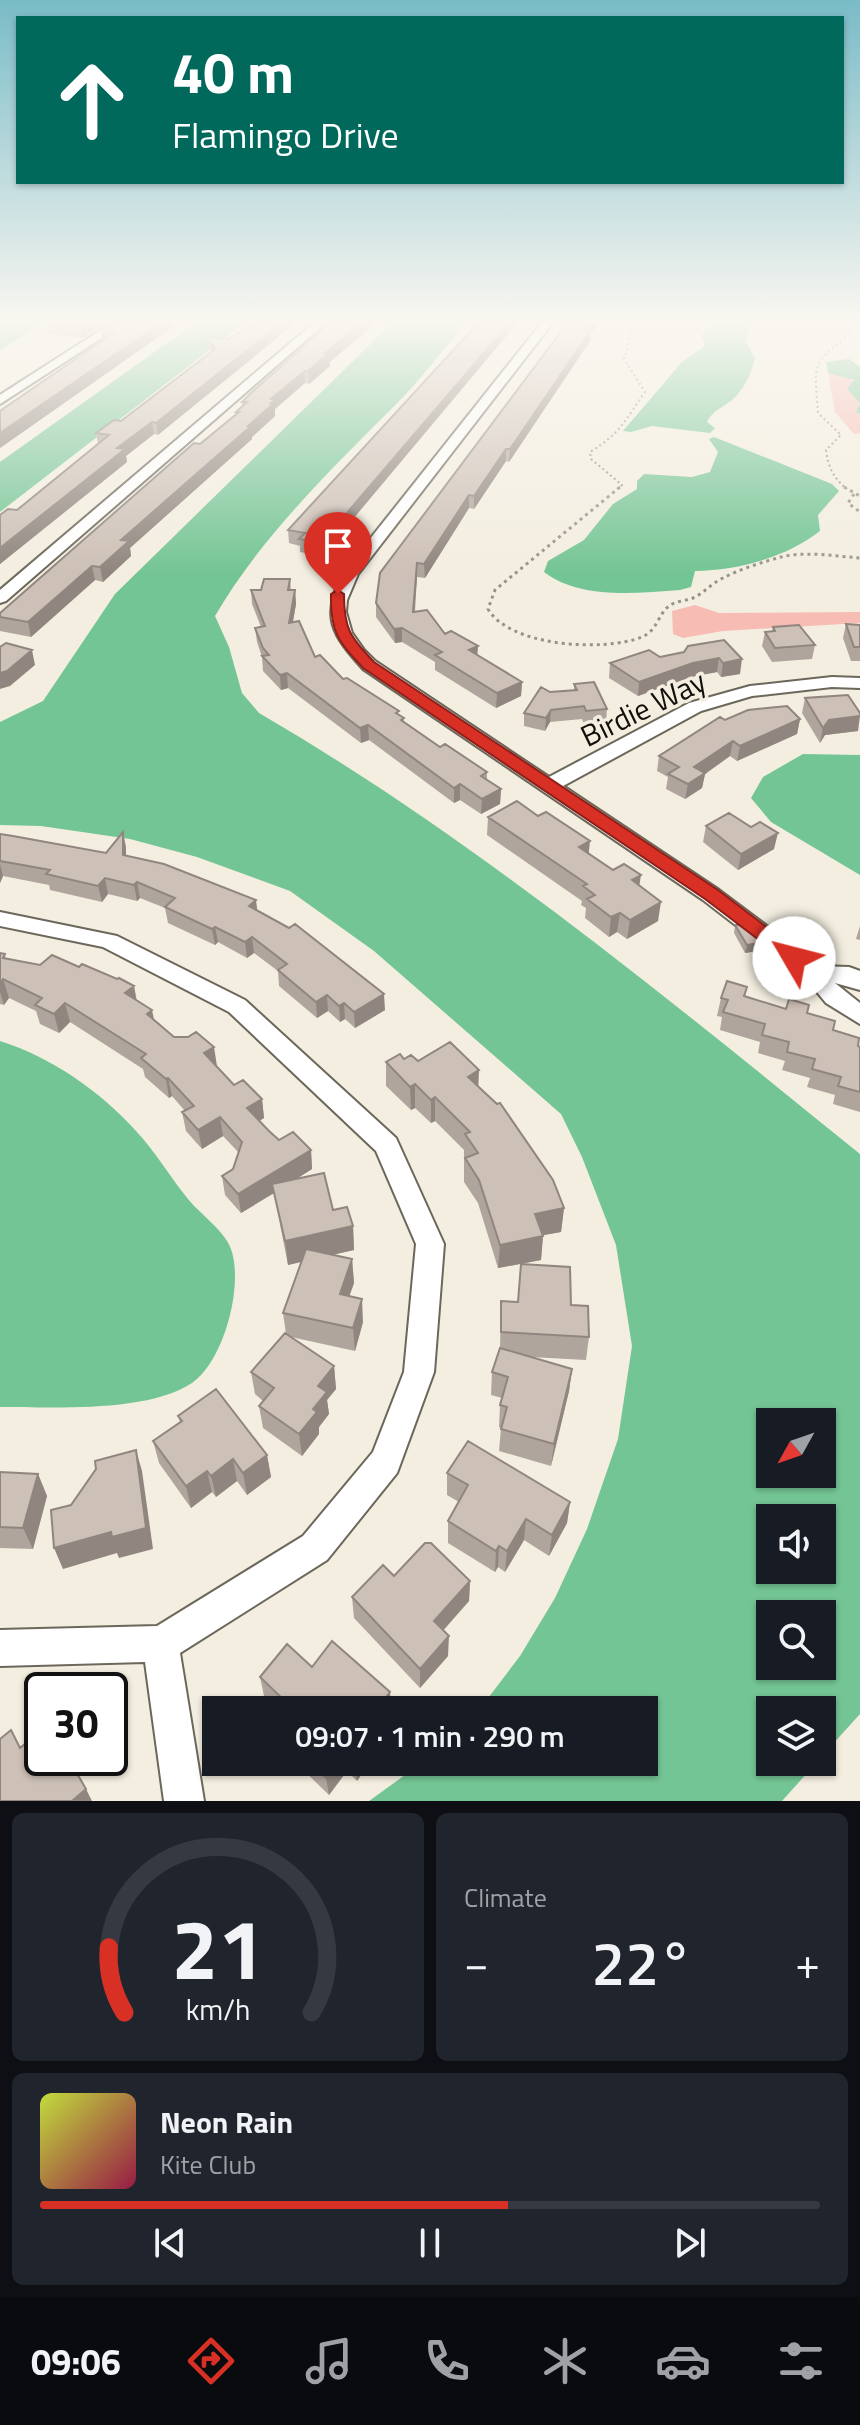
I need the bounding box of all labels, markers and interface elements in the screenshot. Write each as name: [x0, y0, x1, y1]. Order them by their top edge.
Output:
text: 40 m: [172, 30, 294, 115]
icon: ahead: [40, 48, 144, 152]
text: Flamingo Drive: [172, 107, 399, 162]
pin: [304, 512, 372, 594]
icon: arrive: [316, 524, 360, 568]
street label: Birdie Way: [572, 658, 714, 758]
position arrow: [752, 916, 836, 1000]
north arrow: [756, 1408, 836, 1488]
map controls: [756, 1408, 836, 1776]
button: sound: [756, 1504, 836, 1584]
button: search: [756, 1600, 836, 1680]
speed limit sign: 30: [24, 1672, 128, 1776]
button: layers: [756, 1696, 836, 1776]
text: 09:07 · 1 min · 290 m: [295, 1713, 565, 1759]
text: Climate: [464, 1878, 547, 1917]
text: 21: [171, 1885, 265, 2011]
text: 22°: [592, 1917, 692, 2008]
text: −: [464, 1929, 489, 1996]
text: +: [795, 1929, 820, 1996]
text: km/h: [186, 1988, 250, 2031]
text: Neon Rain: [160, 2099, 293, 2145]
text: Kite Club: [160, 2145, 256, 2184]
icon: previous: [148, 2221, 192, 2265]
icon: pause: [408, 2221, 452, 2265]
icon: next: [668, 2221, 712, 2265]
icon: directions: [183, 2333, 239, 2389]
icon: music: [301, 2333, 357, 2389]
icon: phone: [419, 2333, 475, 2389]
icon: climate: [537, 2333, 593, 2389]
icon: car: [655, 2333, 711, 2389]
icon: filters: [773, 2333, 829, 2389]
text: 09:06: [31, 2334, 121, 2389]

